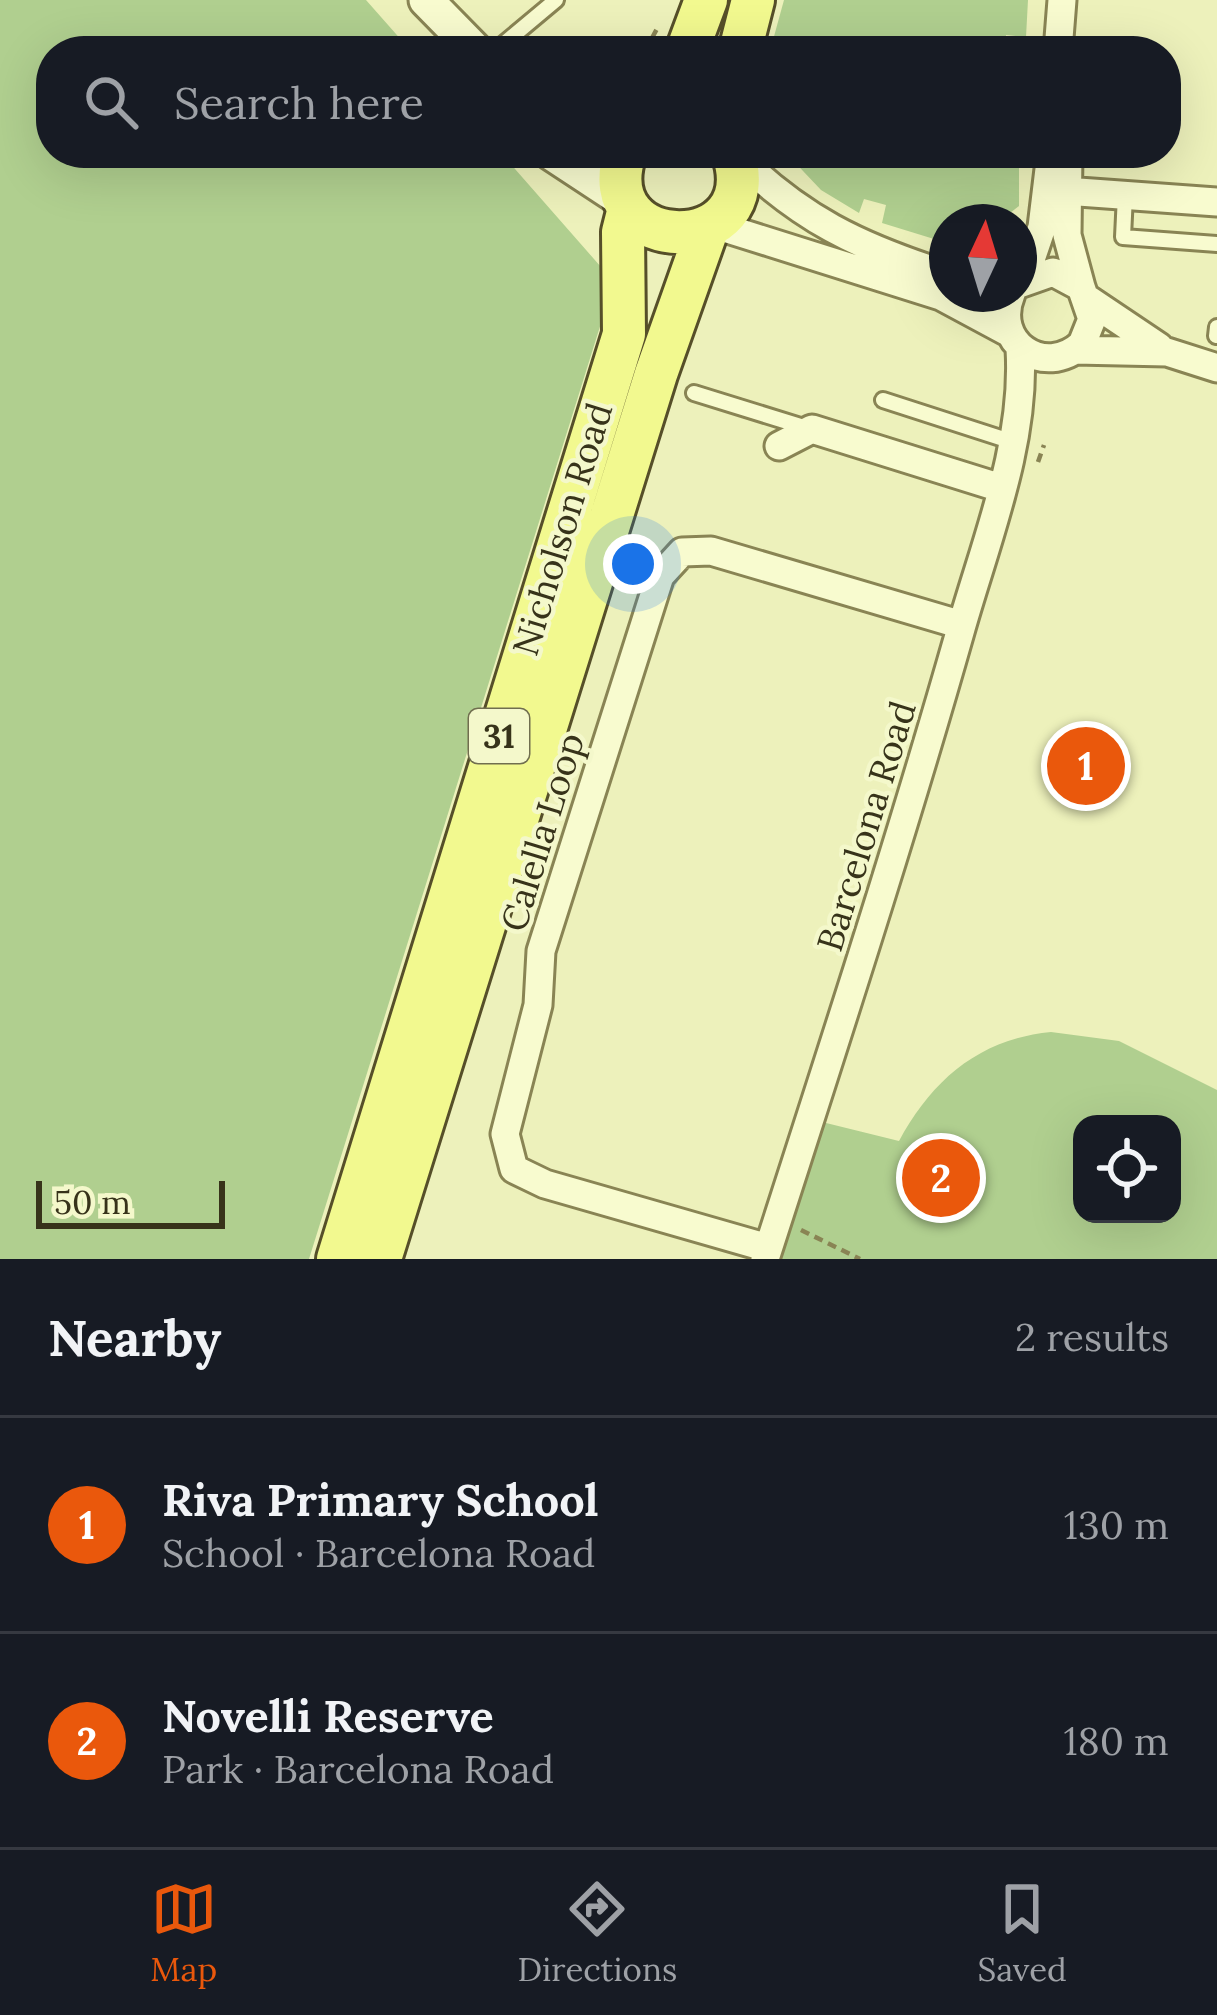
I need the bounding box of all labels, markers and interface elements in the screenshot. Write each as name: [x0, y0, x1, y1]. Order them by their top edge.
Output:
search box: [36, 36, 1181, 168]
icon: search: [78, 69, 144, 135]
text: Search here: [174, 74, 424, 131]
north arrow: [929, 204, 1037, 312]
street label: Nicholson Road: [502, 397, 622, 661]
your location: [603, 534, 663, 594]
street label: Barcelona Road: [806, 695, 926, 957]
road number: 31: [469, 709, 529, 763]
pin: 1: [1047, 721, 1125, 811]
street label: Calella Loop: [490, 727, 594, 937]
map controls: [1073, 1115, 1181, 1223]
button: locate: [1073, 1115, 1181, 1223]
pin: 2: [902, 1133, 980, 1223]
scale bar: [36, 1175, 225, 1228]
text: 50 m: [54, 1181, 131, 1223]
text: Nearby: [48, 1305, 221, 1370]
text: 2 results: [1015, 1312, 1169, 1362]
text: Riva Primary School: [162, 1471, 599, 1528]
text: 1: [79, 1500, 95, 1550]
text: 130 m: [1064, 1500, 1169, 1550]
text: School · Barcelona Road: [162, 1528, 595, 1578]
text: Novelli Reserve: [162, 1687, 494, 1744]
text: 2: [77, 1716, 97, 1766]
text: 180 m: [1064, 1716, 1169, 1766]
text: Park · Barcelona Road: [162, 1744, 554, 1794]
tab: Map: [150, 1876, 217, 1990]
tab: Directions: [518, 1876, 677, 1990]
tab: Saved: [978, 1876, 1067, 1990]

